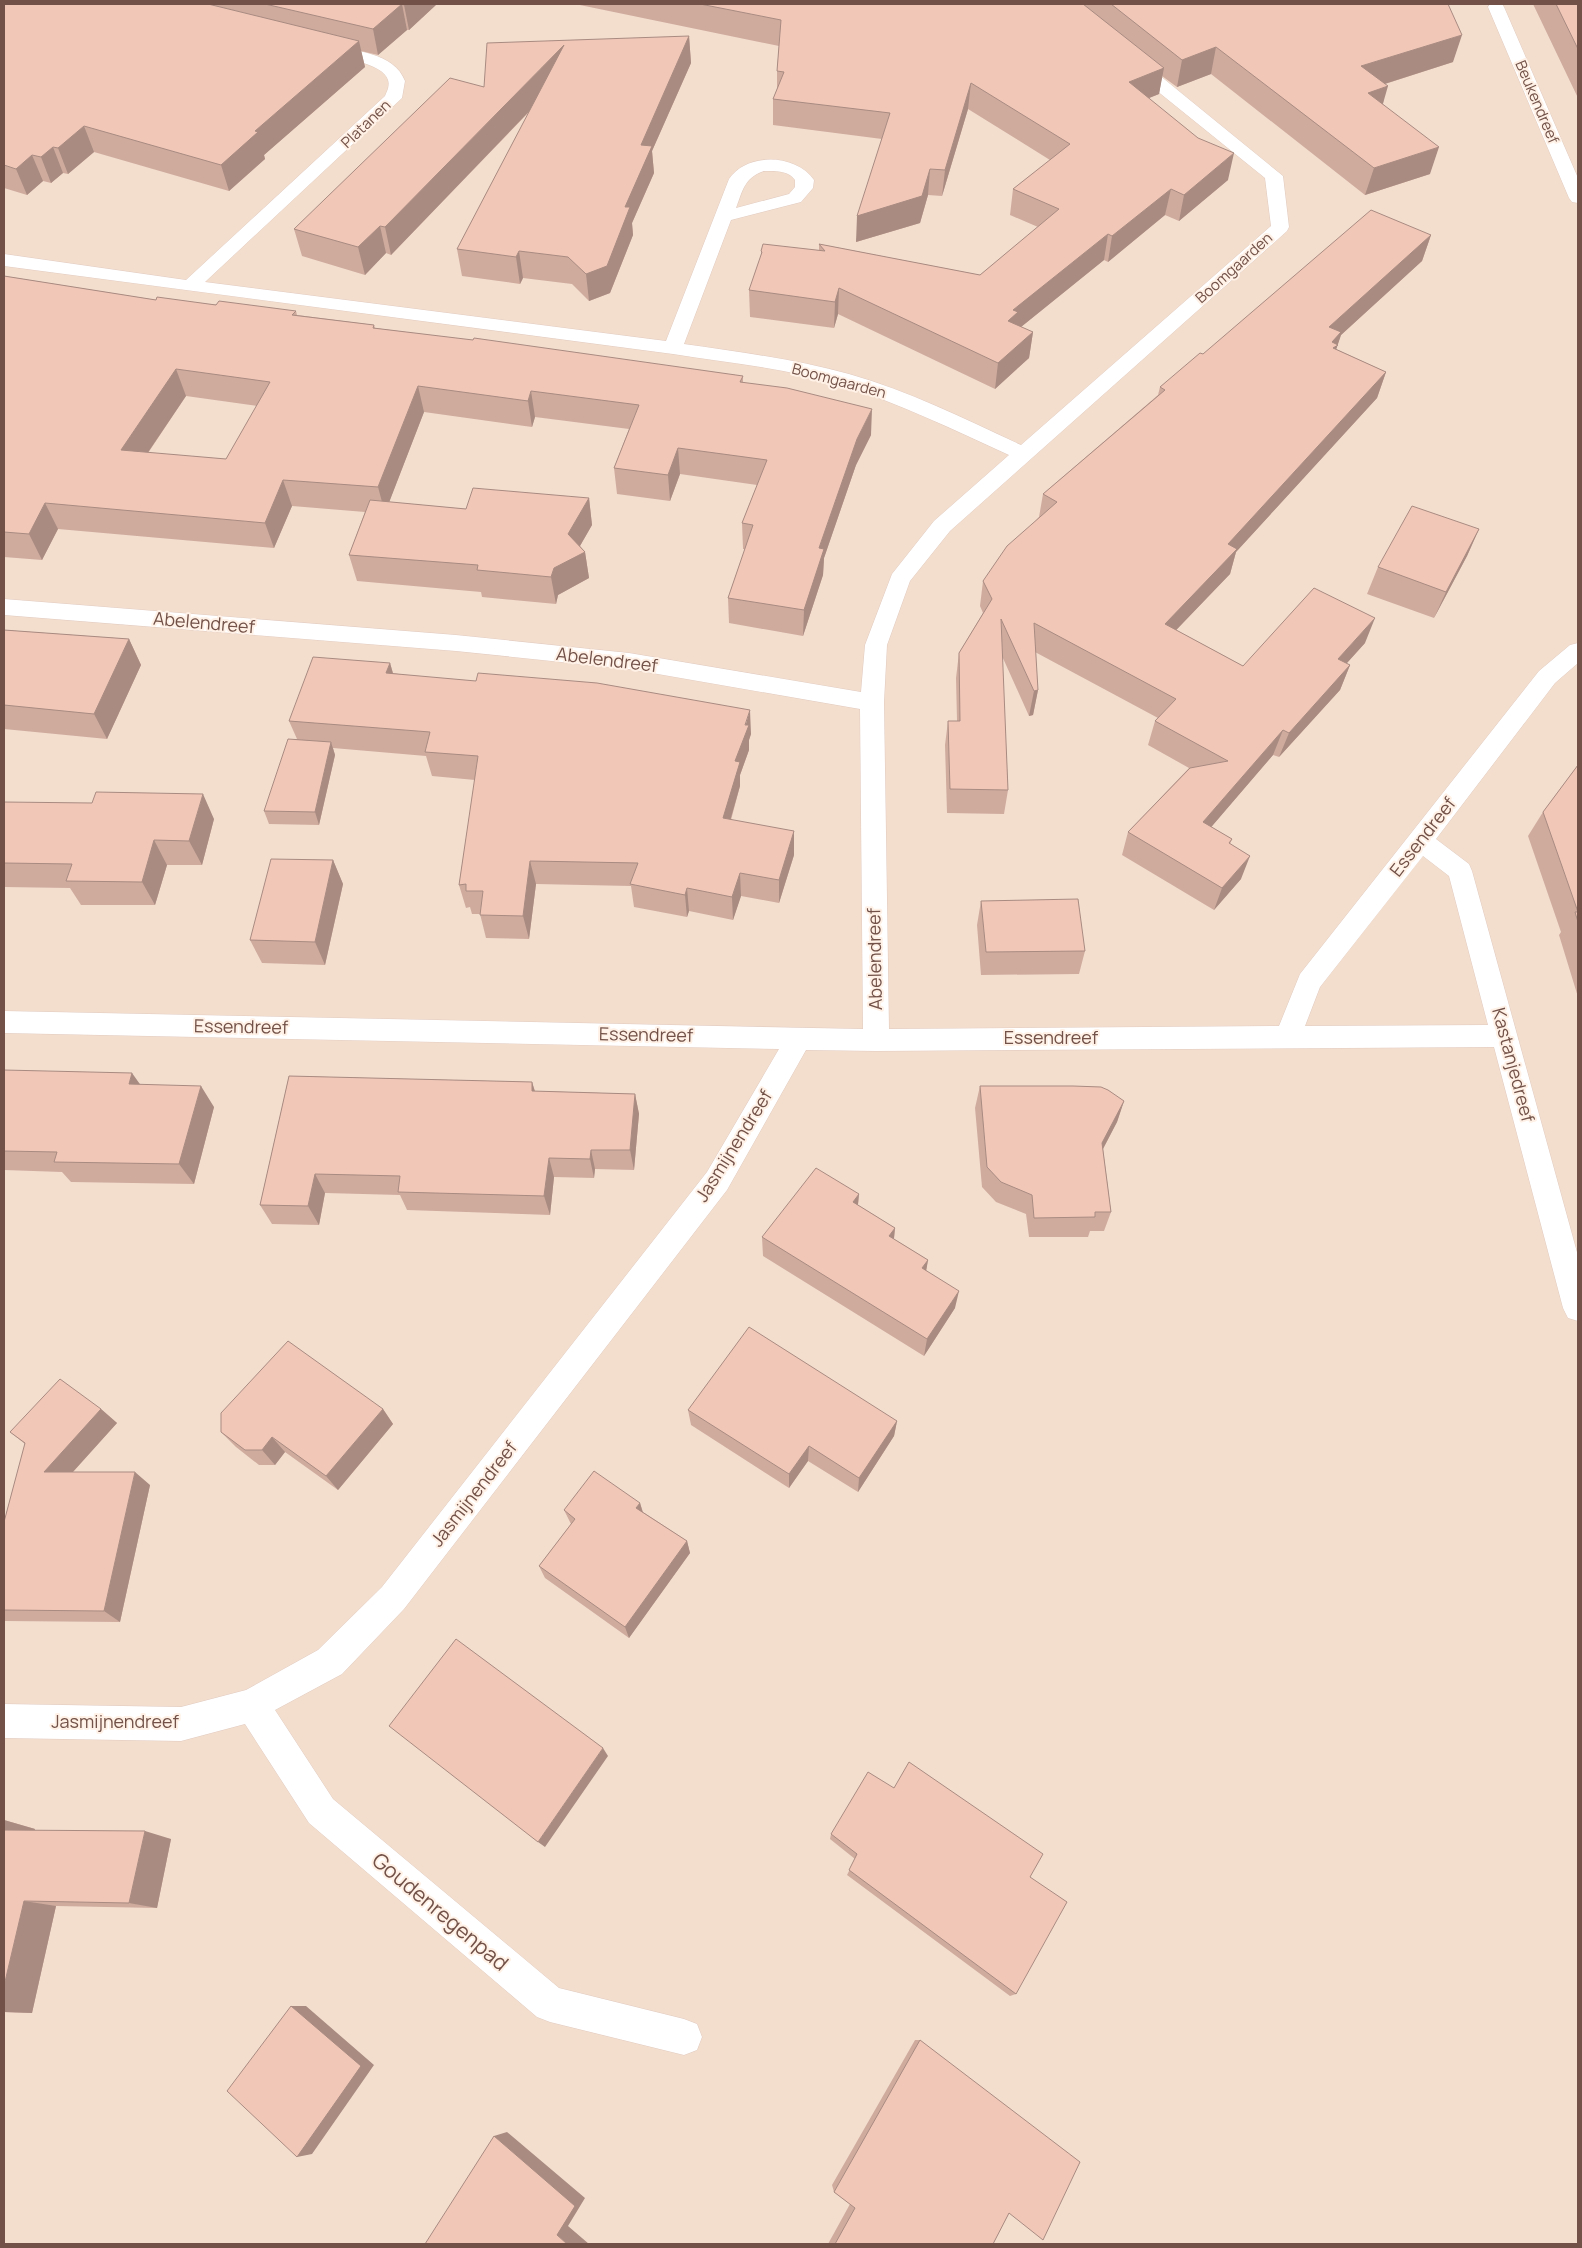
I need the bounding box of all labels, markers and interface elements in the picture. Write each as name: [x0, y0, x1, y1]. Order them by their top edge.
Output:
street label: Beukendreef: [1510, 57, 1565, 147]
street label: Platanen: [336, 95, 395, 153]
street label: Boomgaarden: [1191, 227, 1277, 308]
street label: Boomgaarden: [790, 358, 889, 403]
street label: Abelendreef: [152, 606, 257, 638]
street label: Abelendreef: [555, 641, 660, 677]
street label: Essendreef: [1384, 791, 1461, 881]
street label: Abelendreef: [861, 907, 887, 1010]
street label: Kastanjedreef: [1487, 1005, 1541, 1125]
street label: Essendreef: [194, 1013, 289, 1039]
street label: Essendreef: [599, 1021, 694, 1047]
street label: Essendreef: [1004, 1025, 1099, 1049]
street label: Jasmijnendreef: [689, 1084, 777, 1206]
street label: Jasmijnendreef: [424, 1435, 522, 1551]
street label: Jasmijnendreef: [51, 1709, 179, 1733]
street label: Goudenregenpad: [367, 1846, 515, 1976]

